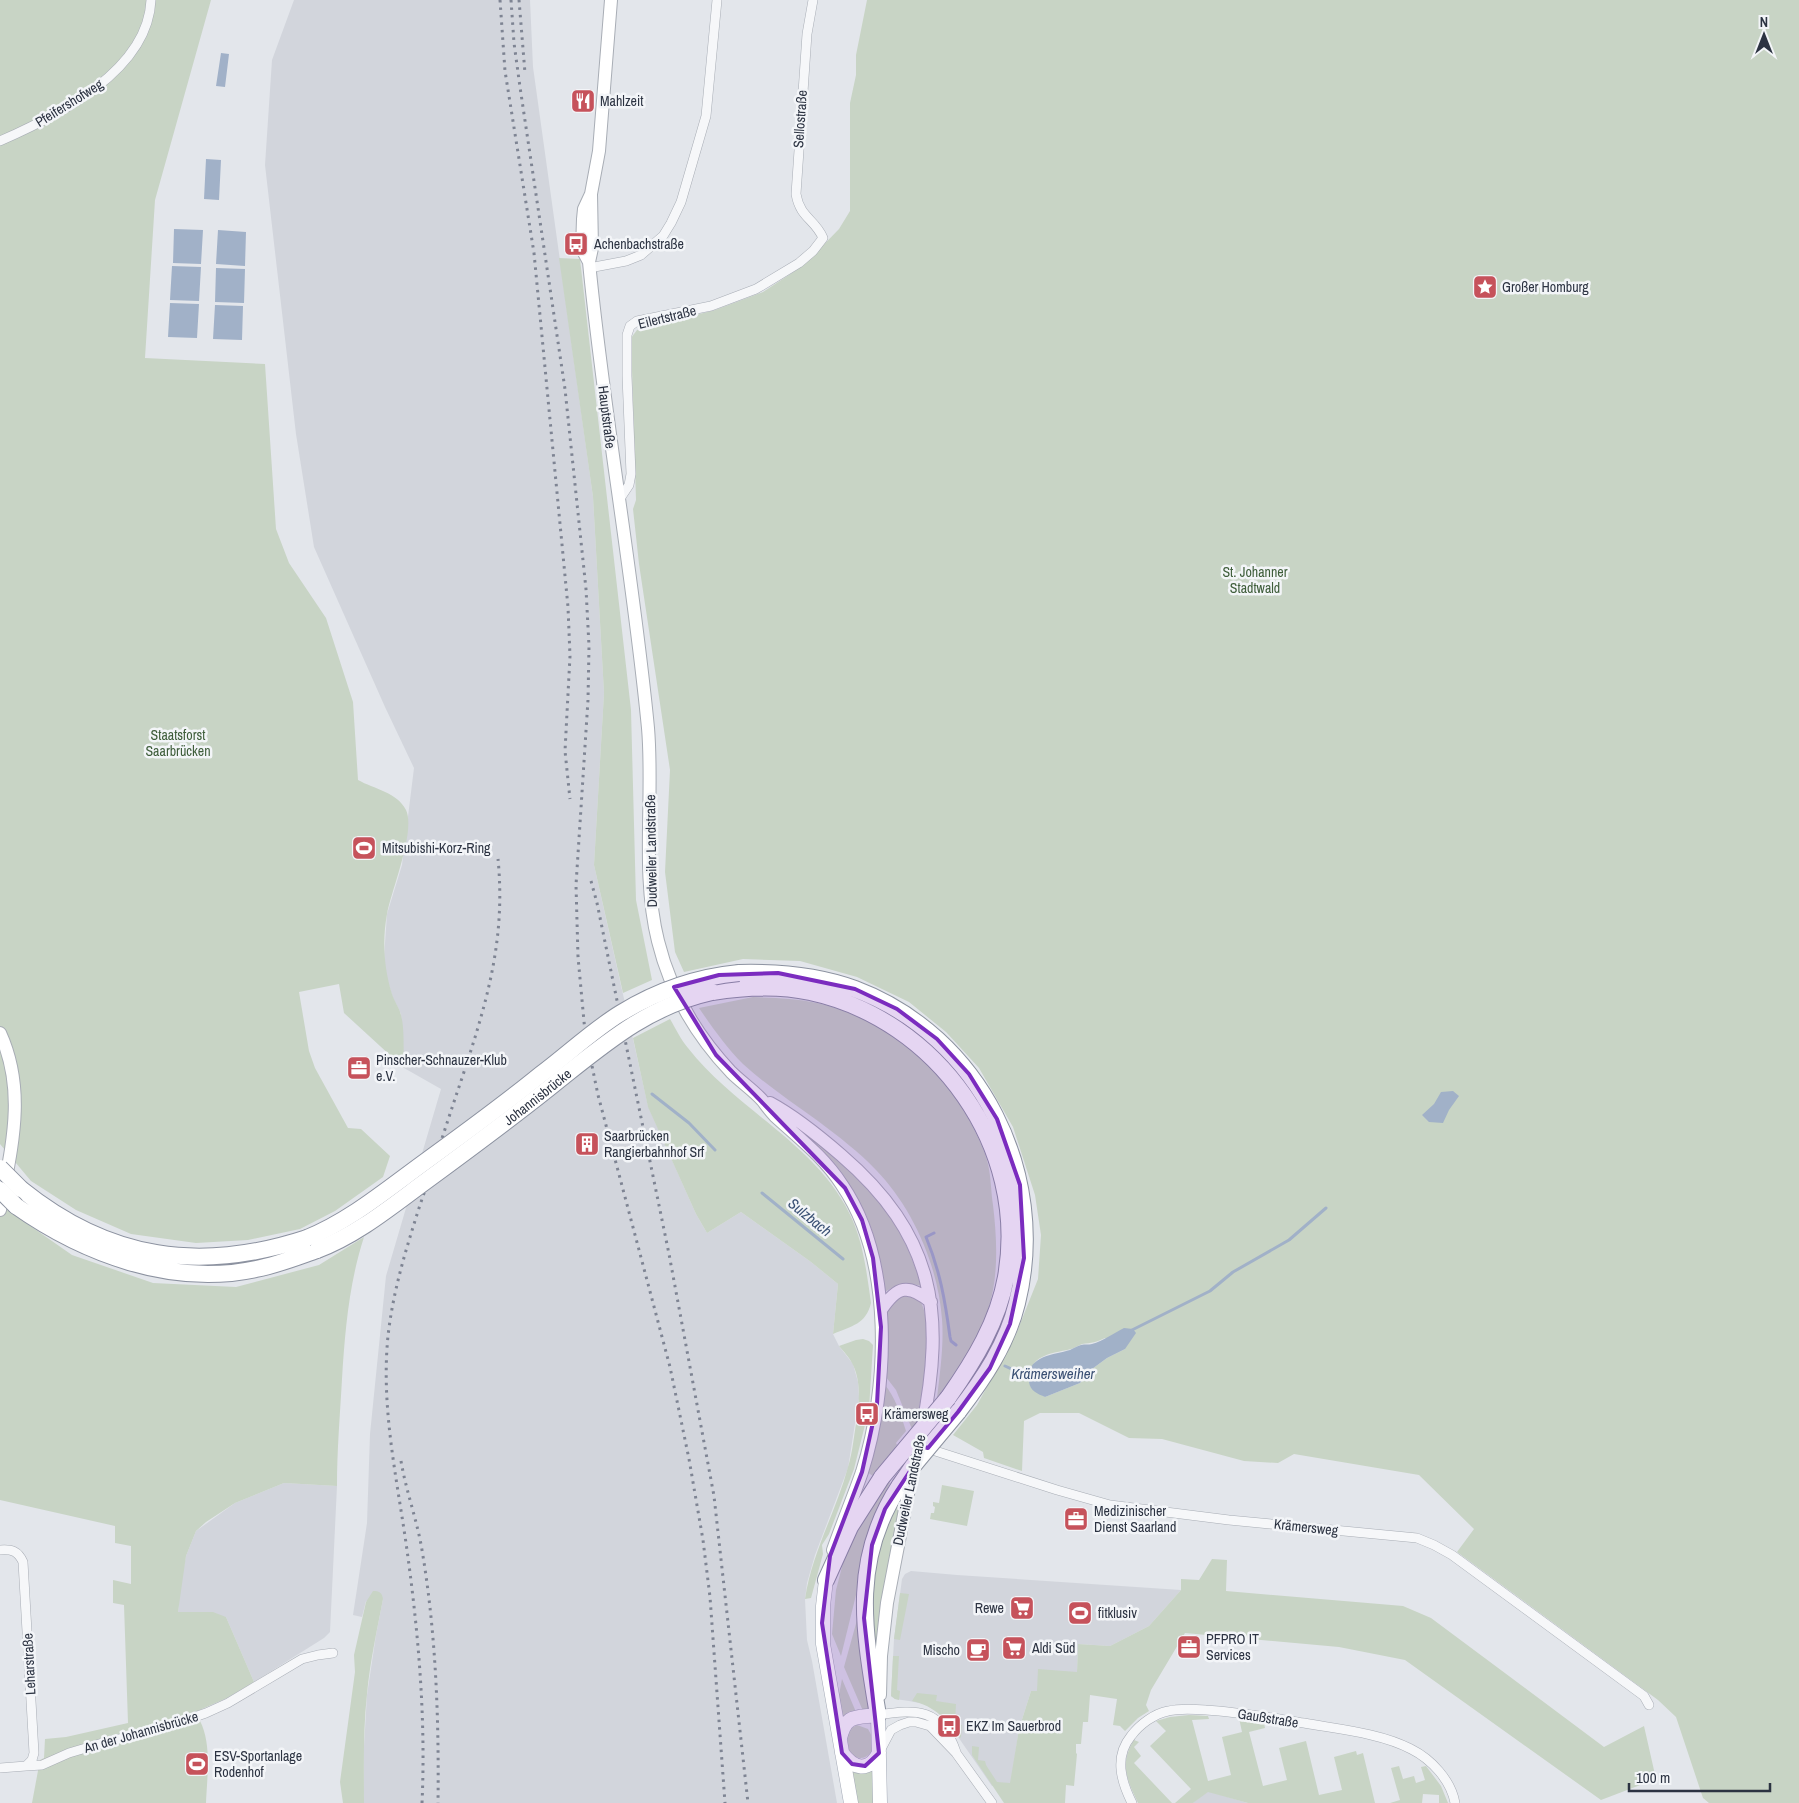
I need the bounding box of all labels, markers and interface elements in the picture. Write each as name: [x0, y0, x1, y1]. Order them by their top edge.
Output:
north arrow: [1739, 10, 1789, 60]
text: N: [1760, 13, 1768, 31]
street label: Pfeifershofweg: [32, 75, 107, 131]
restaurant icon: Mahlzeit: [570, 88, 596, 114]
street label: Sellostraße: [789, 89, 811, 149]
place label: Mahlzeit: [600, 92, 643, 110]
bus stop icon: Achenbachstraße: [563, 231, 589, 257]
place label: Achenbachstraße: [593, 235, 684, 253]
place icon: Großer Homburg: [1472, 274, 1498, 300]
place label: Großer Homburg: [1502, 278, 1589, 296]
street label: Eilertstraße: [636, 301, 698, 333]
street label: Hauptstraße: [594, 385, 620, 449]
park label: St. Johanner Stadtwald: [1222, 563, 1288, 597]
park label: Staatsforst Saarbrücken: [145, 726, 211, 760]
street label: Dudweiler Landstraße: [641, 794, 661, 908]
sports icon: Mitsubishi-Korz-Ring: [351, 835, 377, 861]
place label: Mitsubishi-Korz-Ring: [382, 839, 491, 857]
place label: Pinscher-Schnauzer-Klub e.V.: [376, 1051, 507, 1085]
office icon: Pinscher-Schnauzer-Klub e.V.: [346, 1055, 372, 1081]
street label: Johannisbrücke: [500, 1065, 575, 1129]
place label: Saarbrücken Rangierbahnhof Srf: [604, 1127, 705, 1161]
building icon: Saarbrücken Rangierbahnhof Srf: [574, 1131, 600, 1157]
water label: Sulzbach: [784, 1193, 836, 1241]
water label: Krämersweiher: [1011, 1363, 1096, 1384]
bus stop icon: Krämersweg: [854, 1401, 880, 1427]
place label: Krämersweg: [884, 1405, 949, 1423]
street label: Dudweiler Landstraße: [888, 1433, 930, 1547]
place label: Medizinischer Dienst Saarland: [1094, 1502, 1176, 1536]
office icon: Medizinischer Dienst Saarland: [1063, 1506, 1089, 1532]
street label: Krämersweg: [1273, 1515, 1340, 1539]
supermarket icon: Rewe: [1009, 1595, 1035, 1621]
place label: Rewe: [975, 1599, 1004, 1617]
sports icon: fitklusiv: [1067, 1600, 1093, 1626]
place label: fitklusiv: [1098, 1604, 1137, 1622]
place label: PFPRO IT Services: [1206, 1630, 1259, 1664]
street label: Leharstraße: [18, 1633, 40, 1695]
office icon: PFPRO IT Services: [1176, 1634, 1202, 1660]
supermarket icon: Aldi Süd: [1001, 1635, 1027, 1661]
cafe icon: Mischo: [965, 1637, 991, 1663]
place label: Aldi Süd: [1031, 1639, 1075, 1657]
place label: Mischo: [923, 1641, 960, 1659]
street label: Gaußstraße: [1236, 1704, 1300, 1732]
street label: An der Johannisbrücke: [81, 1707, 200, 1757]
bus stop icon: EKZ Im Sauerbrod: [936, 1713, 962, 1739]
place label: EKZ Im Sauerbrod: [966, 1717, 1061, 1735]
place label: ESV-Sportanlage Rodenhof: [214, 1747, 302, 1781]
sports icon: ESV-Sportanlage Rodenhof: [184, 1751, 210, 1777]
scale bar: [1629, 1760, 1770, 1792]
text: 100 m: [1636, 1767, 1670, 1788]

